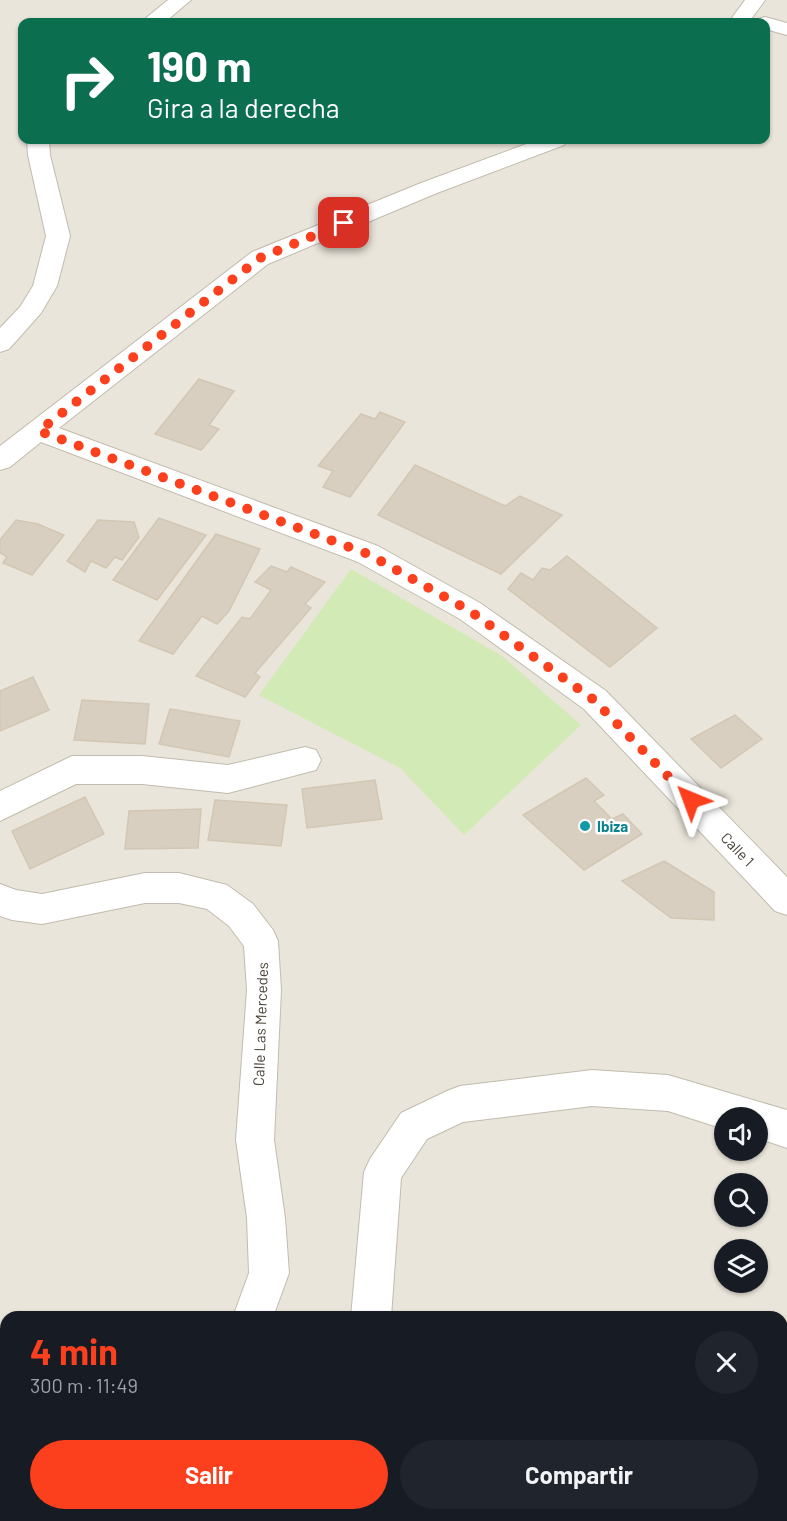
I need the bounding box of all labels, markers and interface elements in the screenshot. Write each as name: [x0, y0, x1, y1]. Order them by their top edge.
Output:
text: 190 m: [147, 40, 252, 90]
icon: right: [48, 42, 126, 120]
text: Gira a la derecha: [147, 91, 340, 123]
pin: [318, 197, 369, 248]
icon: arrive: [327, 206, 360, 239]
position arrow: [659, 768, 723, 832]
place label: Ibiza: [597, 817, 628, 835]
marker: Ibiza: [578, 819, 592, 833]
street label: Calle 1: [718, 828, 758, 870]
street label: Calle Las Mercedes: [249, 962, 271, 1086]
map controls: [714, 1107, 768, 1293]
button: sound: [714, 1107, 768, 1161]
button: search: [714, 1173, 768, 1227]
button: layers: [714, 1239, 768, 1293]
text: 4 min: [30, 1329, 118, 1372]
button: close: [695, 1331, 758, 1394]
text: 300 m · 11:49: [30, 1373, 138, 1397]
button: Salir: [30, 1440, 388, 1509]
button: Compartir: [400, 1440, 758, 1509]

